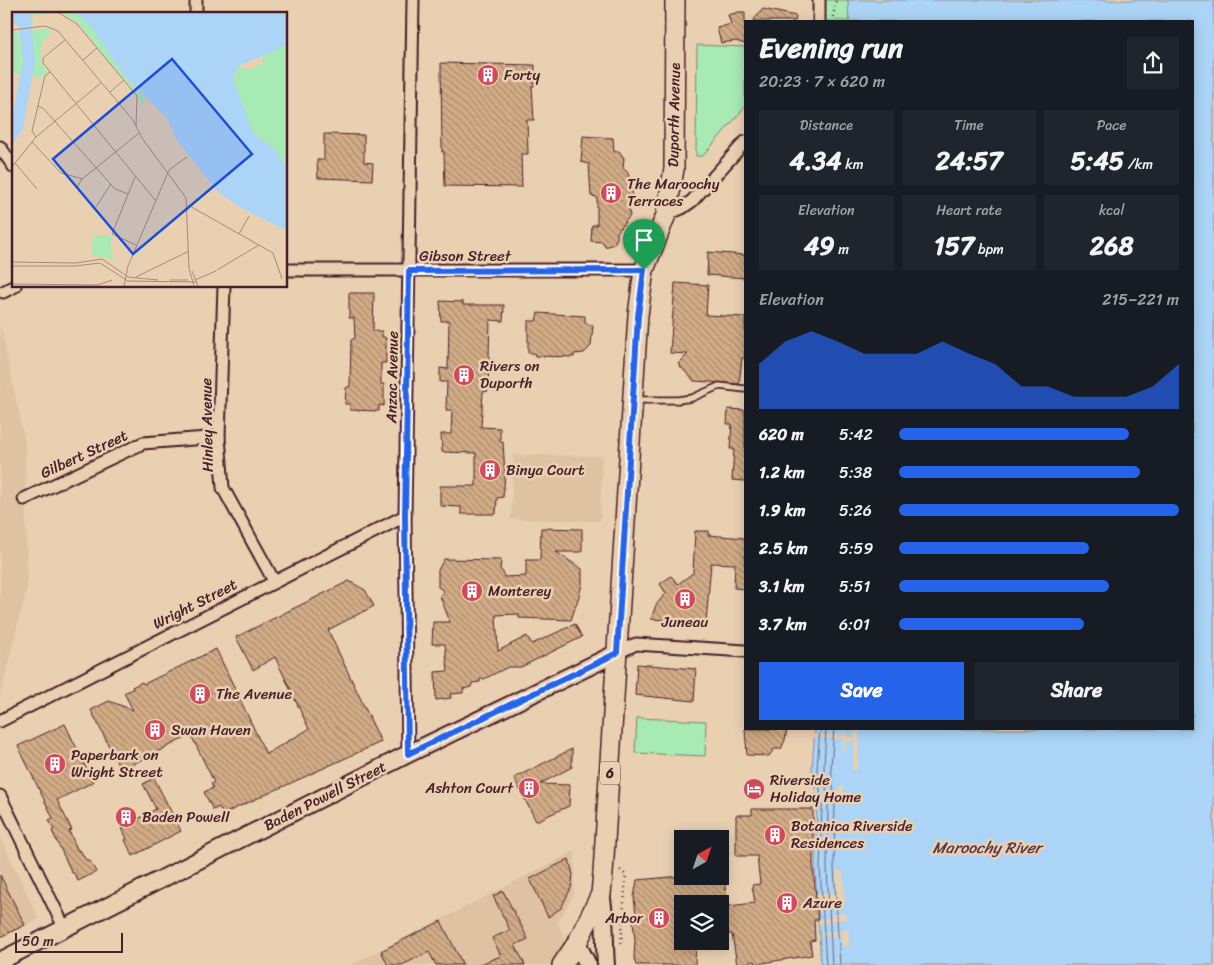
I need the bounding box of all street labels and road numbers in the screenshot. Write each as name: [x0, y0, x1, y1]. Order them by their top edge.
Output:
street label: Duporth Avenue: [660, 63, 688, 167]
street label: Gibson Street: [419, 243, 512, 269]
street label: Anzac Avenue: [378, 330, 406, 424]
street label: Hinley Avenue: [193, 377, 221, 472]
street label: Gilbert Street: [36, 422, 133, 486]
street label: Wright Street: [148, 571, 242, 636]
street label: Baden Powell Street: [259, 754, 391, 838]
road number: 6: [600, 761, 620, 784]

